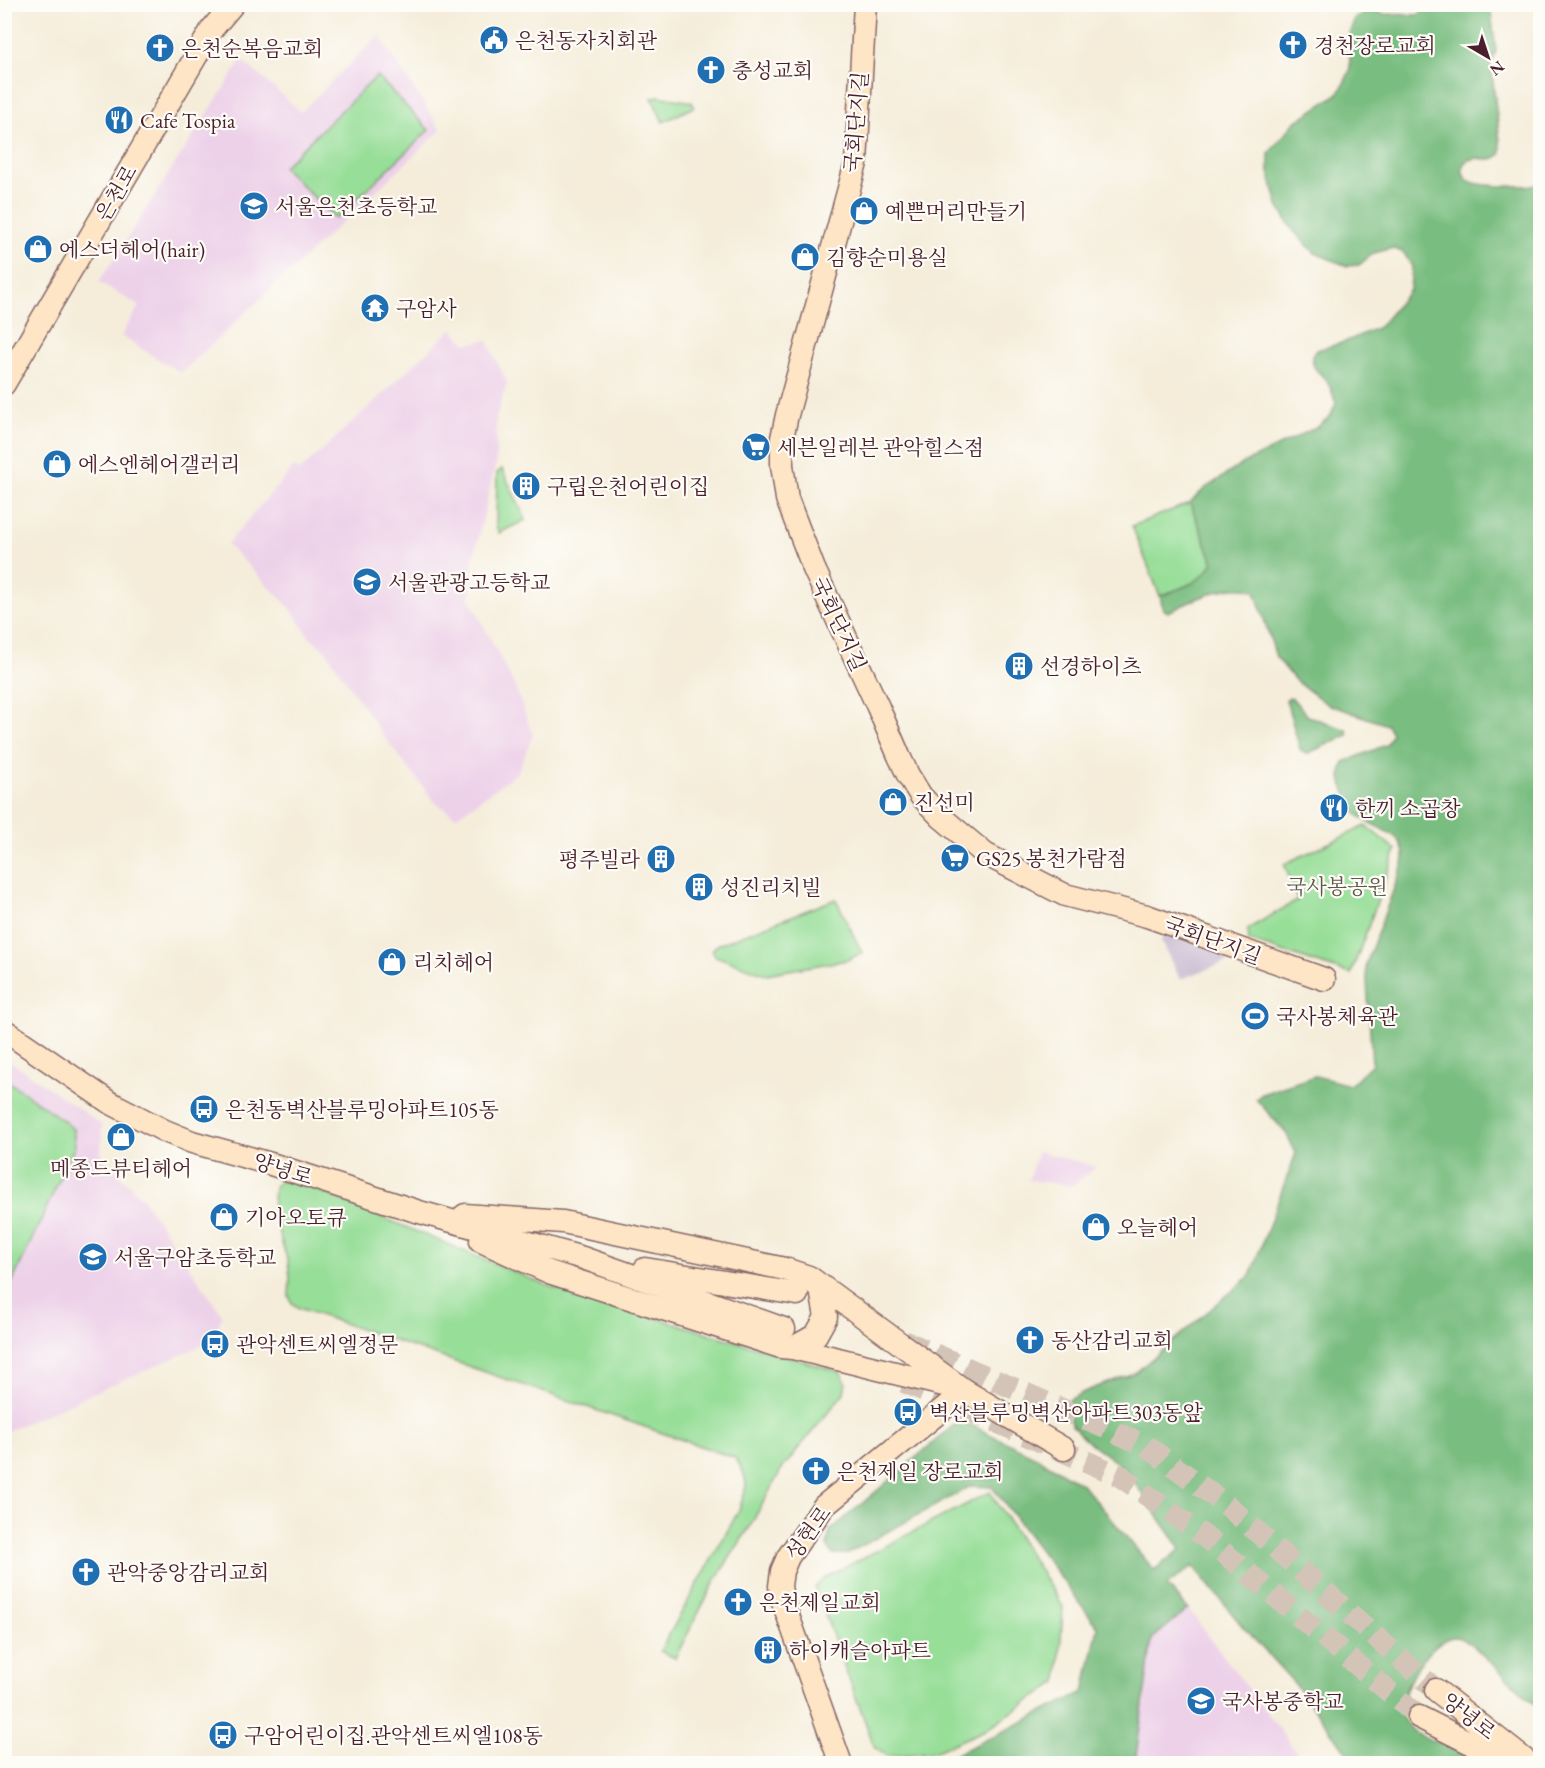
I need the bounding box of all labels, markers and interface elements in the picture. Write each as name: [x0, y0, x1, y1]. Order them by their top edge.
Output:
public building icon: 은천동자치회관: [478, 24, 510, 56]
place label: 은천동자치회관: [515, 27, 658, 54]
north arrow: [1458, 27, 1518, 87]
church icon: 경천장로교회: [1277, 29, 1309, 61]
church icon: 은천순복음교회: [144, 32, 176, 64]
place label: 경천장로교회: [1314, 32, 1436, 59]
place label: 은천순복음교회: [181, 35, 323, 62]
church icon: 충성교회: [695, 54, 727, 86]
text: N: [1485, 56, 1509, 81]
place label: 충성교회: [732, 57, 813, 84]
street label: 국회단지길: [838, 70, 874, 174]
restaurant icon: Cafe Tospia: [103, 104, 135, 136]
place label: Cafe Tospia: [140, 107, 236, 134]
street label: 은천로: [89, 160, 143, 226]
school or university icon: 서울은천초등학교: [238, 190, 270, 222]
place label: 서울은천초등학교: [275, 193, 437, 220]
shop icon: 예쁜머리만들기: [848, 195, 880, 227]
place label: 예쁜머리만들기: [885, 198, 1027, 225]
shop icon: 에스더헤어(hair): [22, 233, 54, 265]
place label: 에스더헤어(hair): [59, 236, 205, 263]
shop icon: 김향순미용실: [789, 241, 821, 273]
place label: 김향순미용실: [826, 244, 948, 271]
temple icon: 구암사: [359, 292, 391, 324]
place label: 구암사: [396, 295, 458, 322]
supermarket icon: 세븐일레븐 관악힐스점: [740, 431, 772, 463]
place label: 세븐일레븐 관악힐스점: [777, 434, 984, 461]
shop icon: 에스엔헤어갤러리: [41, 448, 73, 480]
place label: 에스엔헤어갤러리: [78, 451, 240, 478]
building icon: 구립은천어린이집: [510, 470, 542, 502]
place label: 구립은천어린이집: [547, 473, 709, 500]
school or university icon: 서울관광고등학교: [351, 566, 383, 598]
place label: 서울관광고등학교: [388, 569, 550, 596]
street label: 국회단지길: [805, 572, 873, 676]
building icon: 선경하이츠: [1003, 650, 1035, 682]
place label: 선경하이츠: [1040, 653, 1141, 680]
shop icon: 진선미: [877, 786, 909, 818]
place label: 진선미: [914, 789, 975, 816]
restaurant icon: 한끼 소곱창: [1318, 792, 1350, 824]
place label: 한끼 소곱창: [1355, 795, 1461, 822]
supermarket icon: GS25 봉천가람점: [939, 842, 971, 874]
building icon: 평주빌라: [645, 843, 677, 875]
place label: GS25 봉천가람점: [976, 845, 1127, 872]
place label: 평주빌라: [559, 846, 641, 873]
building icon: 성진리치빌: [683, 871, 715, 903]
park label: 국사봉공원: [1286, 873, 1388, 900]
place label: 성진리치빌: [720, 874, 821, 901]
street label: 국회단지길: [1161, 910, 1265, 970]
shop icon: 리치헤어: [376, 946, 408, 978]
place label: 리치헤어: [413, 949, 494, 976]
sports icon: 국사봉체육관: [1239, 1000, 1271, 1032]
place label: 국사봉체육관: [1276, 1003, 1398, 1030]
bus stop icon: 은천동벽산블루밍아파트105동: [188, 1093, 220, 1125]
place label: 은천동벽산블루밍아파트105동: [225, 1096, 499, 1123]
shop icon: 메종드뷰티헤어: [105, 1121, 137, 1153]
street label: 양녕로: [250, 1147, 316, 1191]
place label: 메종드뷰티헤어: [50, 1155, 192, 1182]
shop icon: 기아오토큐: [208, 1201, 240, 1233]
place label: 기아오토큐: [245, 1204, 346, 1231]
shop icon: 오늘헤어: [1080, 1211, 1112, 1243]
place label: 오늘헤어: [1117, 1214, 1198, 1241]
school or university icon: 서울구암초등학교: [77, 1241, 109, 1273]
place label: 서울구암초등학교: [114, 1244, 276, 1271]
church icon: 동산감리교회: [1014, 1324, 1046, 1356]
place label: 동산감리교회: [1051, 1327, 1173, 1354]
bus stop icon: 관악센트씨엘정문: [199, 1328, 231, 1360]
place label: 관악센트씨엘정문: [236, 1331, 398, 1358]
bus stop icon: 벽산블루밍벽산아파트303동앞: [892, 1396, 924, 1428]
place label: 벽산블루밍벽산아파트303동앞: [929, 1399, 1203, 1426]
church icon: 은천제일 장로교회: [800, 1455, 832, 1487]
place label: 은천제일 장로교회: [837, 1458, 1004, 1485]
street label: 성현로: [779, 1500, 837, 1566]
church icon: 관악중앙감리교회: [70, 1556, 102, 1588]
place label: 관악중앙감리교회: [107, 1559, 269, 1586]
church icon: 은천제일교회: [722, 1586, 754, 1618]
place label: 은천제일교회: [759, 1589, 881, 1616]
building icon: 하이캐슬아파트: [752, 1634, 784, 1666]
place label: 하이캐슬아파트: [789, 1637, 931, 1664]
school or university icon: 국사봉중학교: [1185, 1685, 1217, 1717]
street label: 양녕로: [1437, 1687, 1501, 1745]
place label: 국사봉중학교: [1222, 1688, 1344, 1715]
bus stop icon: 구암어린이집.관악센트씨엘108동: [207, 1719, 239, 1751]
place label: 구암어린이집.관악센트씨엘108동: [244, 1722, 543, 1749]

